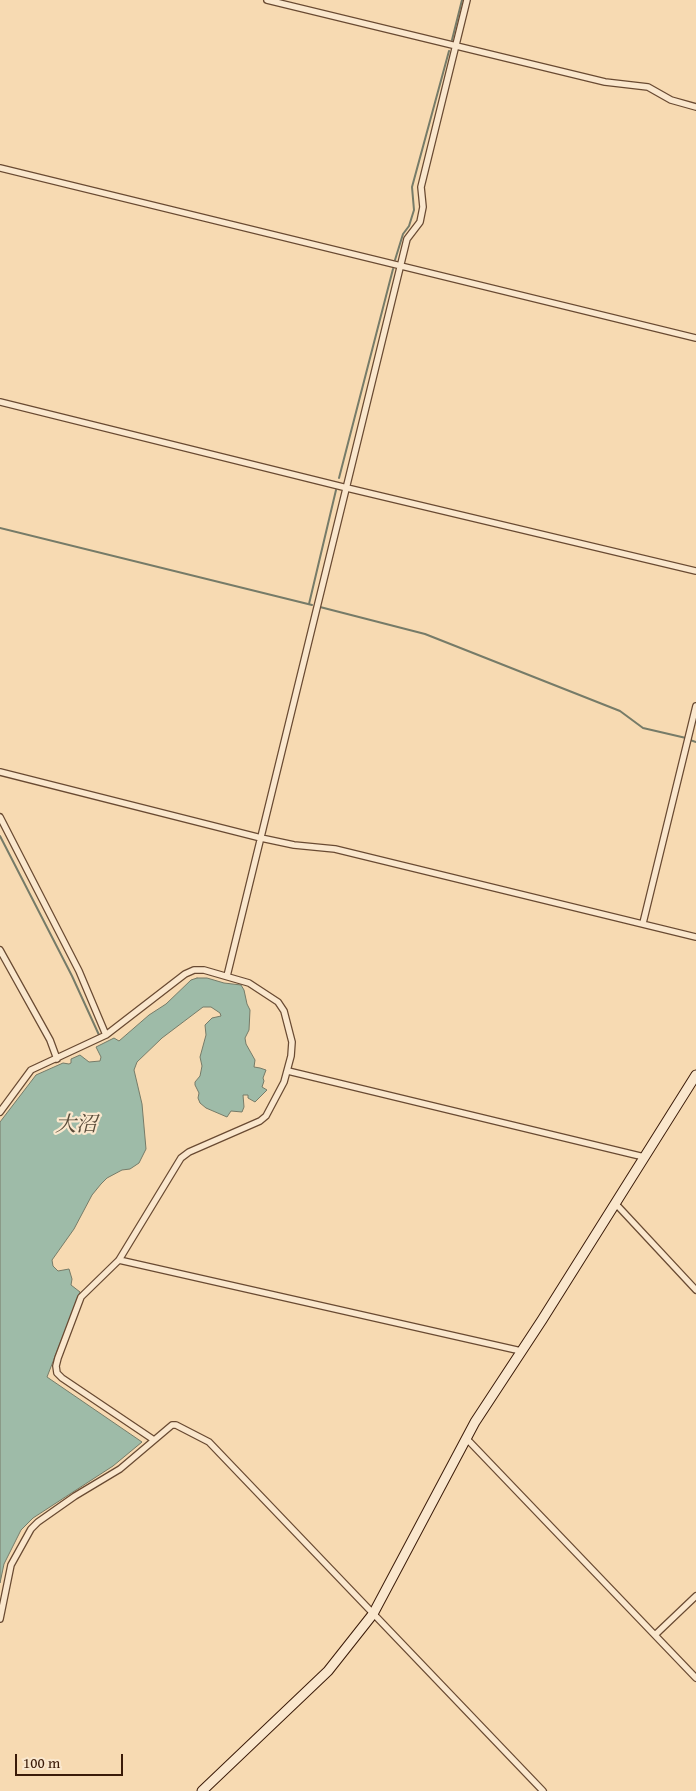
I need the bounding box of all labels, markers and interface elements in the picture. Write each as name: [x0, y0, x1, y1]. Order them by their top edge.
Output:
water label: 大沼: [55, 1113, 97, 1139]
scale bar: [18, 1744, 125, 1776]
text: 100 m: [23, 1752, 60, 1773]

